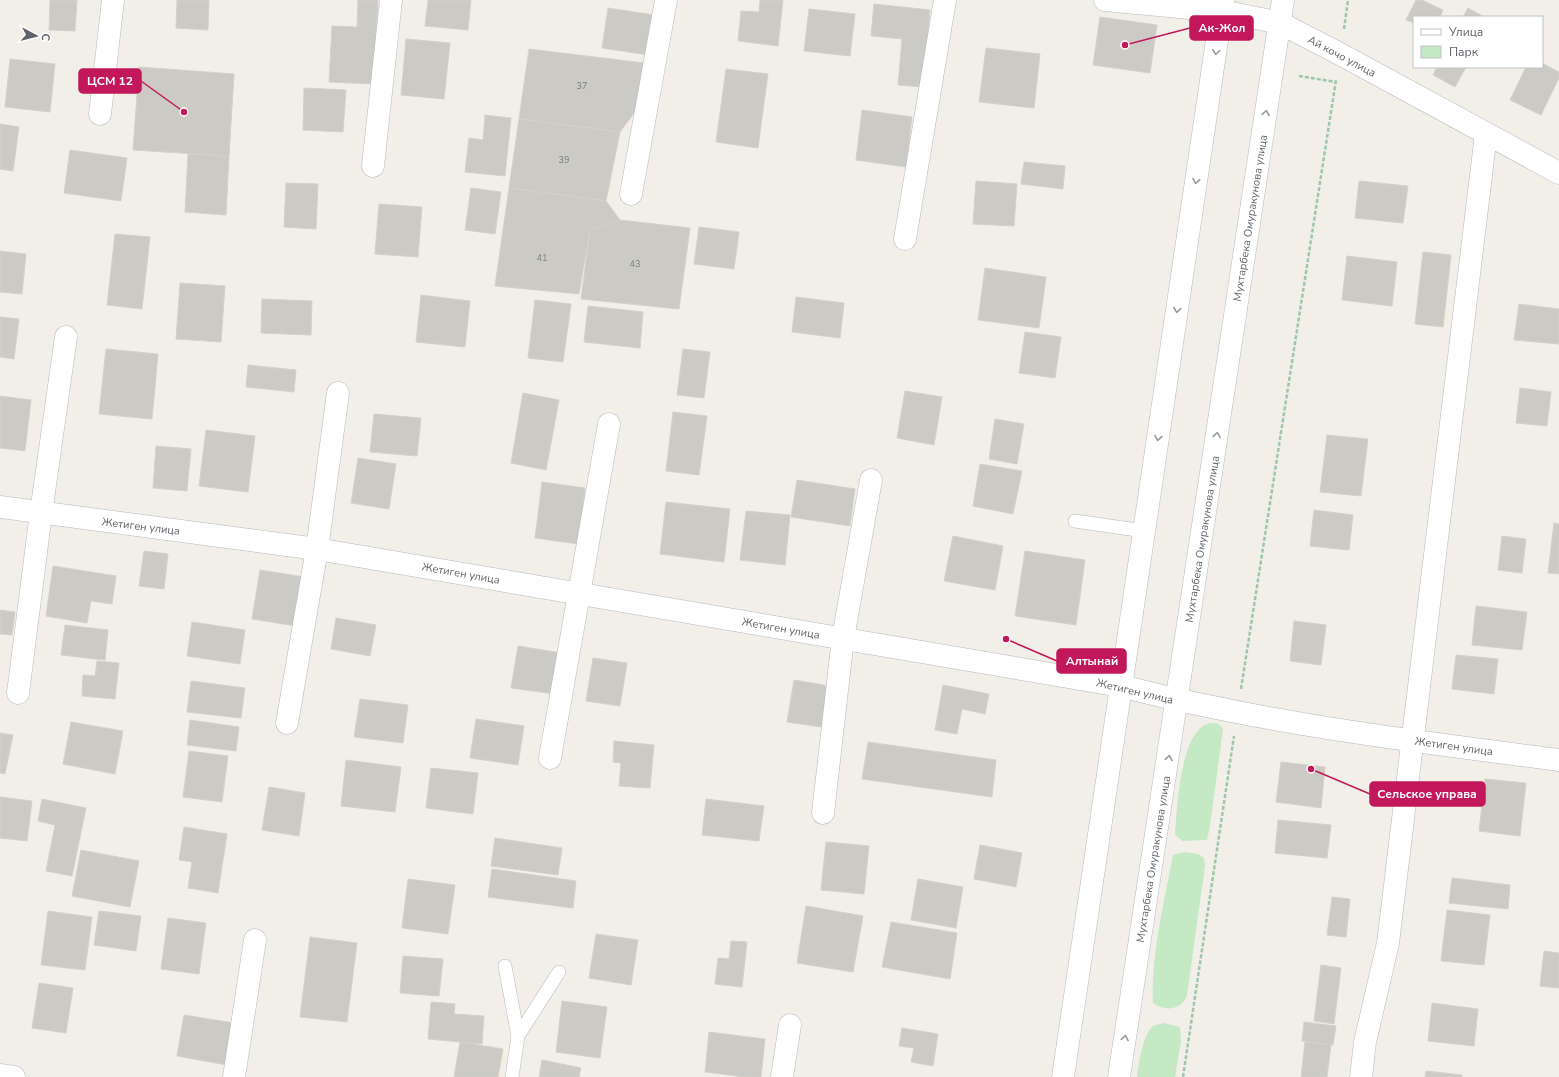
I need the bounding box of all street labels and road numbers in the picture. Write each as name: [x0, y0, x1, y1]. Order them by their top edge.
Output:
street label: Ай кочо улица: [1305, 32, 1378, 81]
street label: Мухтарбека Омуракунова улица: [1230, 134, 1271, 303]
street label: Мухтарбека Омуракунова улица: [1182, 455, 1223, 624]
street label: Жетиген улица: [101, 514, 181, 539]
street label: Жетиген улица: [421, 559, 501, 588]
street label: Жетиген улица: [741, 614, 821, 643]
street label: Жетиген улица: [1095, 675, 1175, 708]
street label: Жетиген улица: [1414, 734, 1494, 759]
street label: Мухтарбека Омуракунова улица: [1133, 775, 1174, 944]

